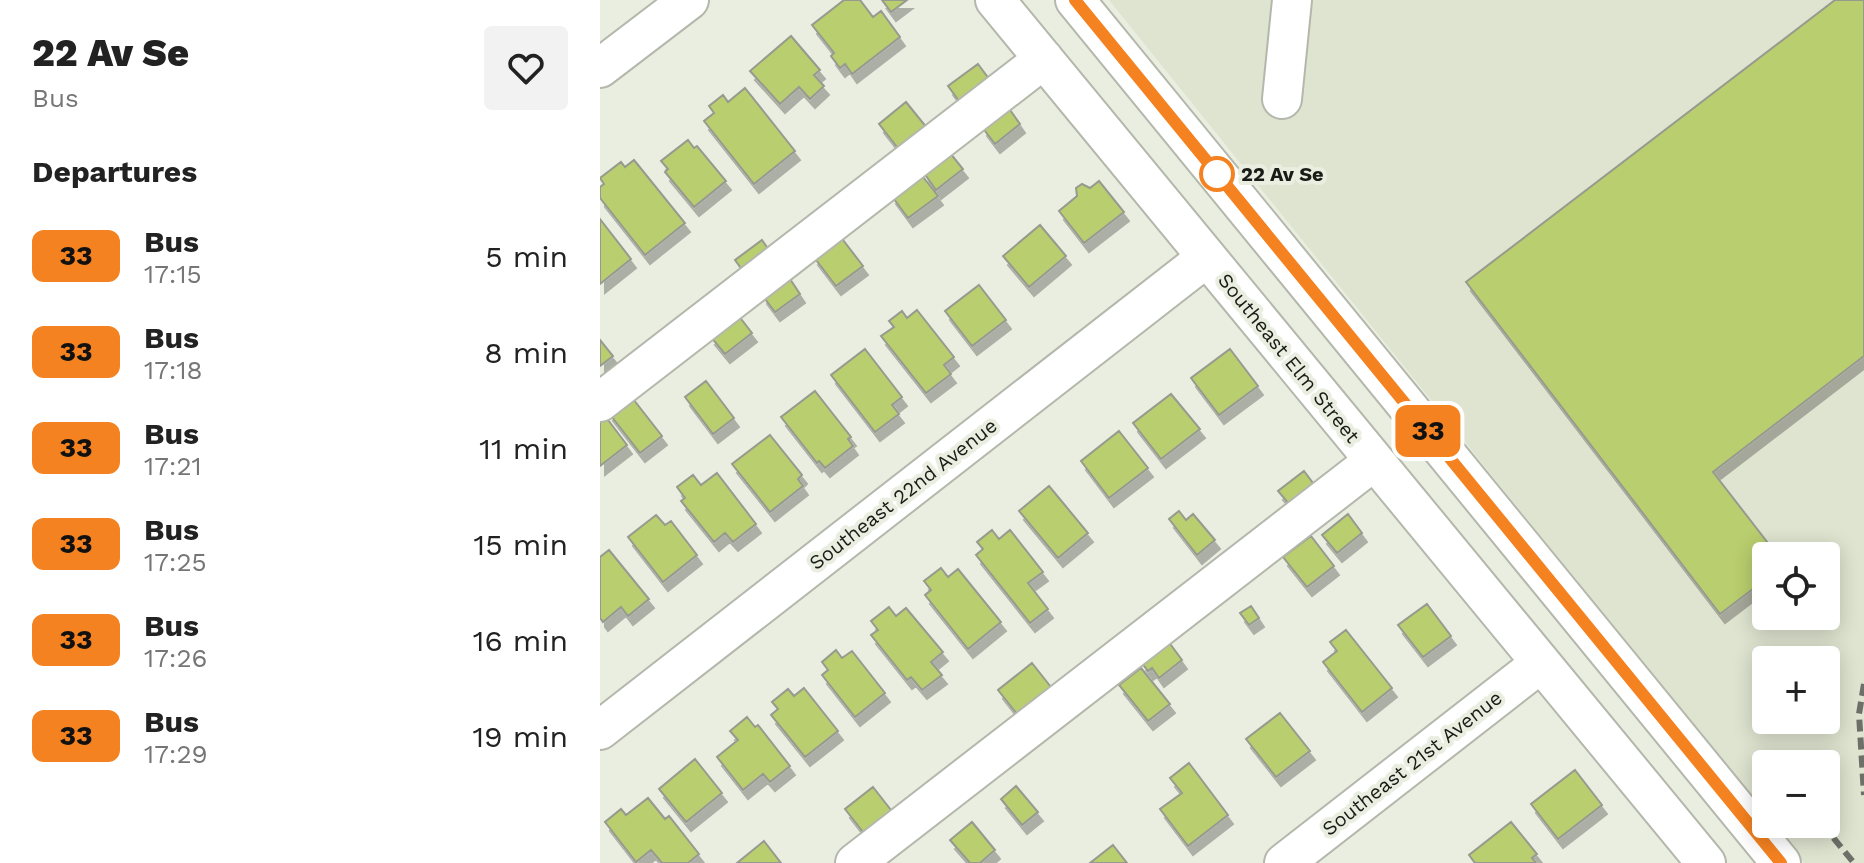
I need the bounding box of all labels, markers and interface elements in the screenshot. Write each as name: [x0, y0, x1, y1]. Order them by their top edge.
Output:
button: heart: [484, 26, 568, 110]
text: 22 Av Se: [32, 31, 189, 75]
text: Bus: [32, 83, 79, 113]
text: Departures: [32, 154, 197, 189]
marker: 22 Av Se: [1200, 157, 1234, 191]
place label: 22 Av Se: [1241, 162, 1324, 186]
text: Bus: [144, 224, 199, 259]
text: 33: [59, 239, 93, 272]
text: 5 min: [485, 239, 568, 274]
text: 17:15: [144, 259, 202, 289]
street label: Southeast Elm Street: [1213, 268, 1365, 448]
text: Bus: [144, 320, 199, 355]
text: 33: [59, 335, 93, 368]
text: 8 min: [484, 335, 568, 370]
text: 17:18: [144, 355, 203, 385]
line badge: 33: [1392, 405, 1464, 457]
street label: Southeast 22nd Avenue: [804, 413, 1002, 575]
text: 33: [1411, 414, 1445, 447]
text: Bus: [144, 416, 199, 451]
text: 33: [59, 431, 93, 464]
text: 11 min: [479, 431, 568, 466]
text: 17:21: [144, 451, 202, 481]
text: Bus: [144, 512, 199, 547]
text: 33: [59, 527, 93, 560]
text: 15 min: [473, 527, 568, 562]
map controls: [1752, 542, 1840, 838]
button: locate: [1752, 542, 1840, 630]
text: 17:25: [144, 547, 207, 577]
text: Bus: [144, 608, 199, 643]
text: 33: [59, 623, 93, 656]
text: 16 min: [473, 623, 568, 658]
text: 17:26: [144, 643, 207, 673]
button: +: [1752, 646, 1840, 734]
street label: Southeast 21st Avenue: [1317, 685, 1507, 841]
text: Bus: [144, 704, 199, 739]
text: 33: [59, 719, 93, 752]
text: 19 min: [472, 719, 568, 754]
text: 17:29: [144, 739, 208, 769]
button: −: [1752, 750, 1840, 838]

